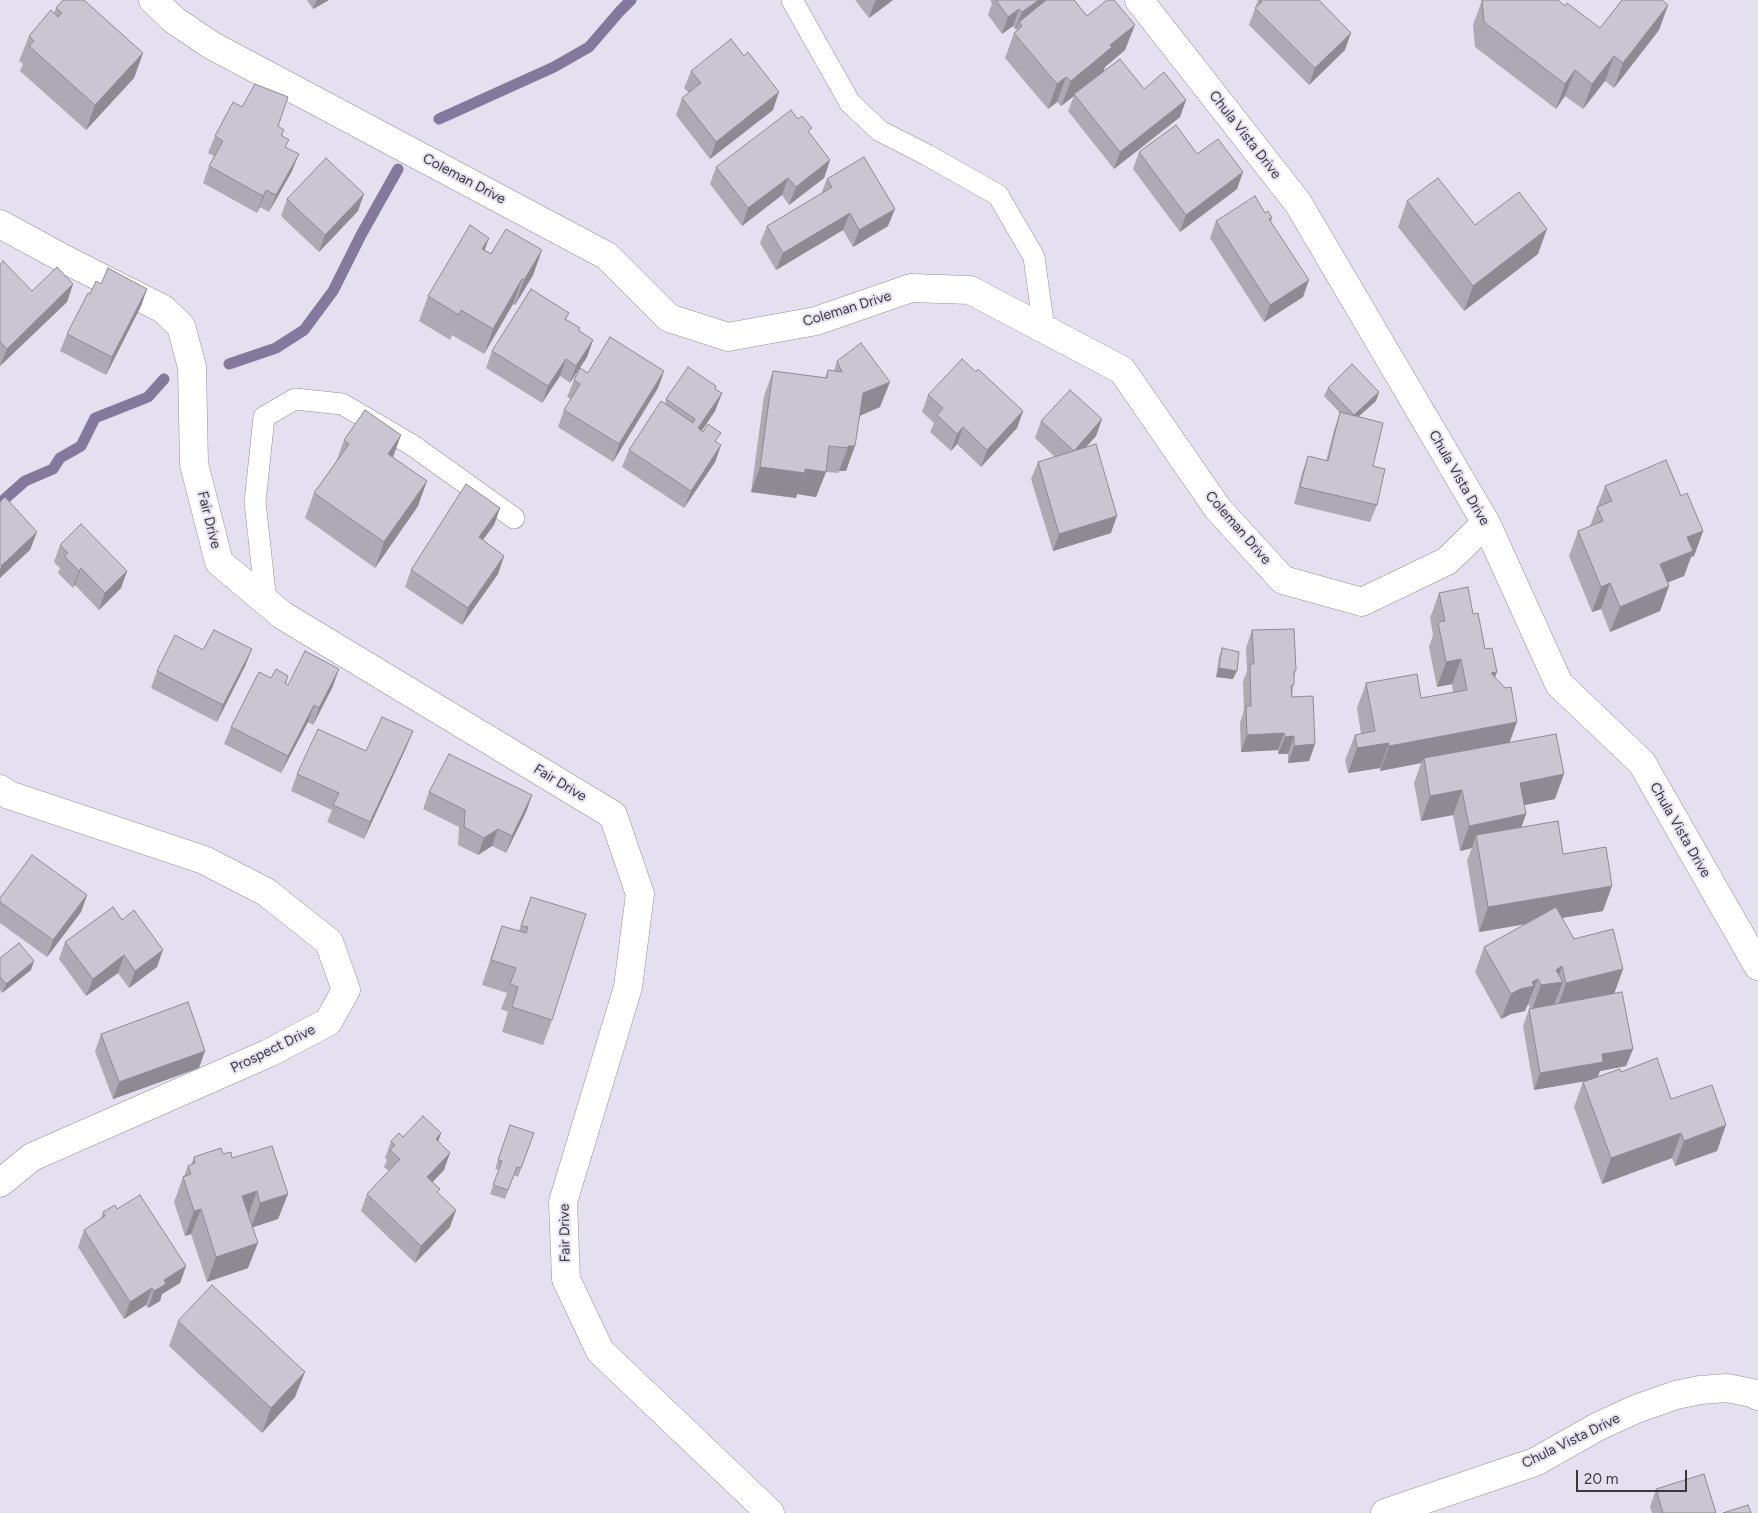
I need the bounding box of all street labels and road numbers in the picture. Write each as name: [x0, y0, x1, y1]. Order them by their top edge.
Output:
street label: Chula Vista Drive: [1205, 88, 1285, 182]
street label: Coleman Drive: [420, 150, 508, 208]
street label: Coleman Drive: [801, 288, 893, 330]
street label: Chula Vista Drive: [1425, 427, 1493, 529]
street label: Coleman Drive: [1202, 488, 1274, 568]
street label: Fair Drive: [194, 490, 224, 550]
street label: Fair Drive: [531, 761, 589, 805]
street label: Chula Vista Drive: [1646, 779, 1714, 881]
street label: Prospect Drive: [228, 1021, 318, 1077]
street label: Fair Drive: [556, 1204, 574, 1262]
street label: Chula Vista Drive: [1519, 1410, 1623, 1472]

